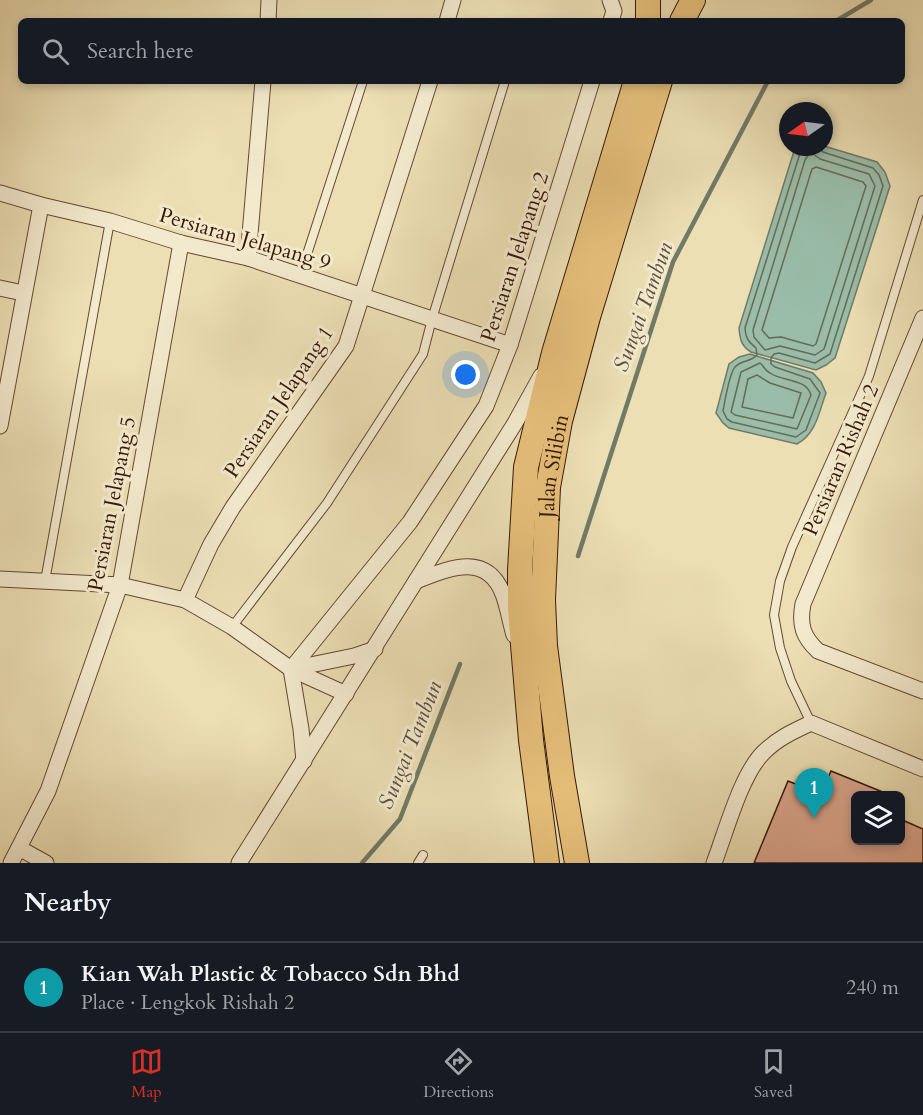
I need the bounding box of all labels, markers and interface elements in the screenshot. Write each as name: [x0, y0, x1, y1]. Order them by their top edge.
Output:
search box: [18, 18, 905, 84]
icon: search: [39, 35, 72, 68]
text: Search here: [87, 36, 194, 66]
north arrow: [779, 102, 833, 156]
street label: Persiaran Jelapang 2: [474, 168, 556, 346]
street label: Persiaran Jelapang 9: [156, 201, 334, 277]
water label: Sungai Tambun: [606, 238, 680, 376]
street label: Persiaran Jelapang 1: [217, 320, 341, 484]
your location: [451, 360, 480, 389]
street label: Persiaran Rishah 2: [796, 380, 886, 540]
street label: Jalan Silibin: [532, 411, 576, 522]
street label: Persiaran Jelapang 5: [81, 414, 143, 594]
water label: Sungai Tambun: [371, 676, 449, 813]
pin: 1: [794, 768, 834, 818]
map controls: [851, 791, 905, 845]
button: layers: [851, 791, 905, 845]
text: Nearby: [24, 885, 112, 920]
text: Kian Wah Plastic & Tobacco Sdn Bhd: [81, 959, 460, 989]
text: 1: [38, 974, 49, 1001]
text: 240 m: [846, 974, 899, 1001]
text: Place · Lengkok Rishah 2: [81, 989, 294, 1016]
tab: Map: [130, 1045, 163, 1103]
tab: Directions: [423, 1045, 494, 1103]
tab: Saved: [754, 1045, 793, 1103]

